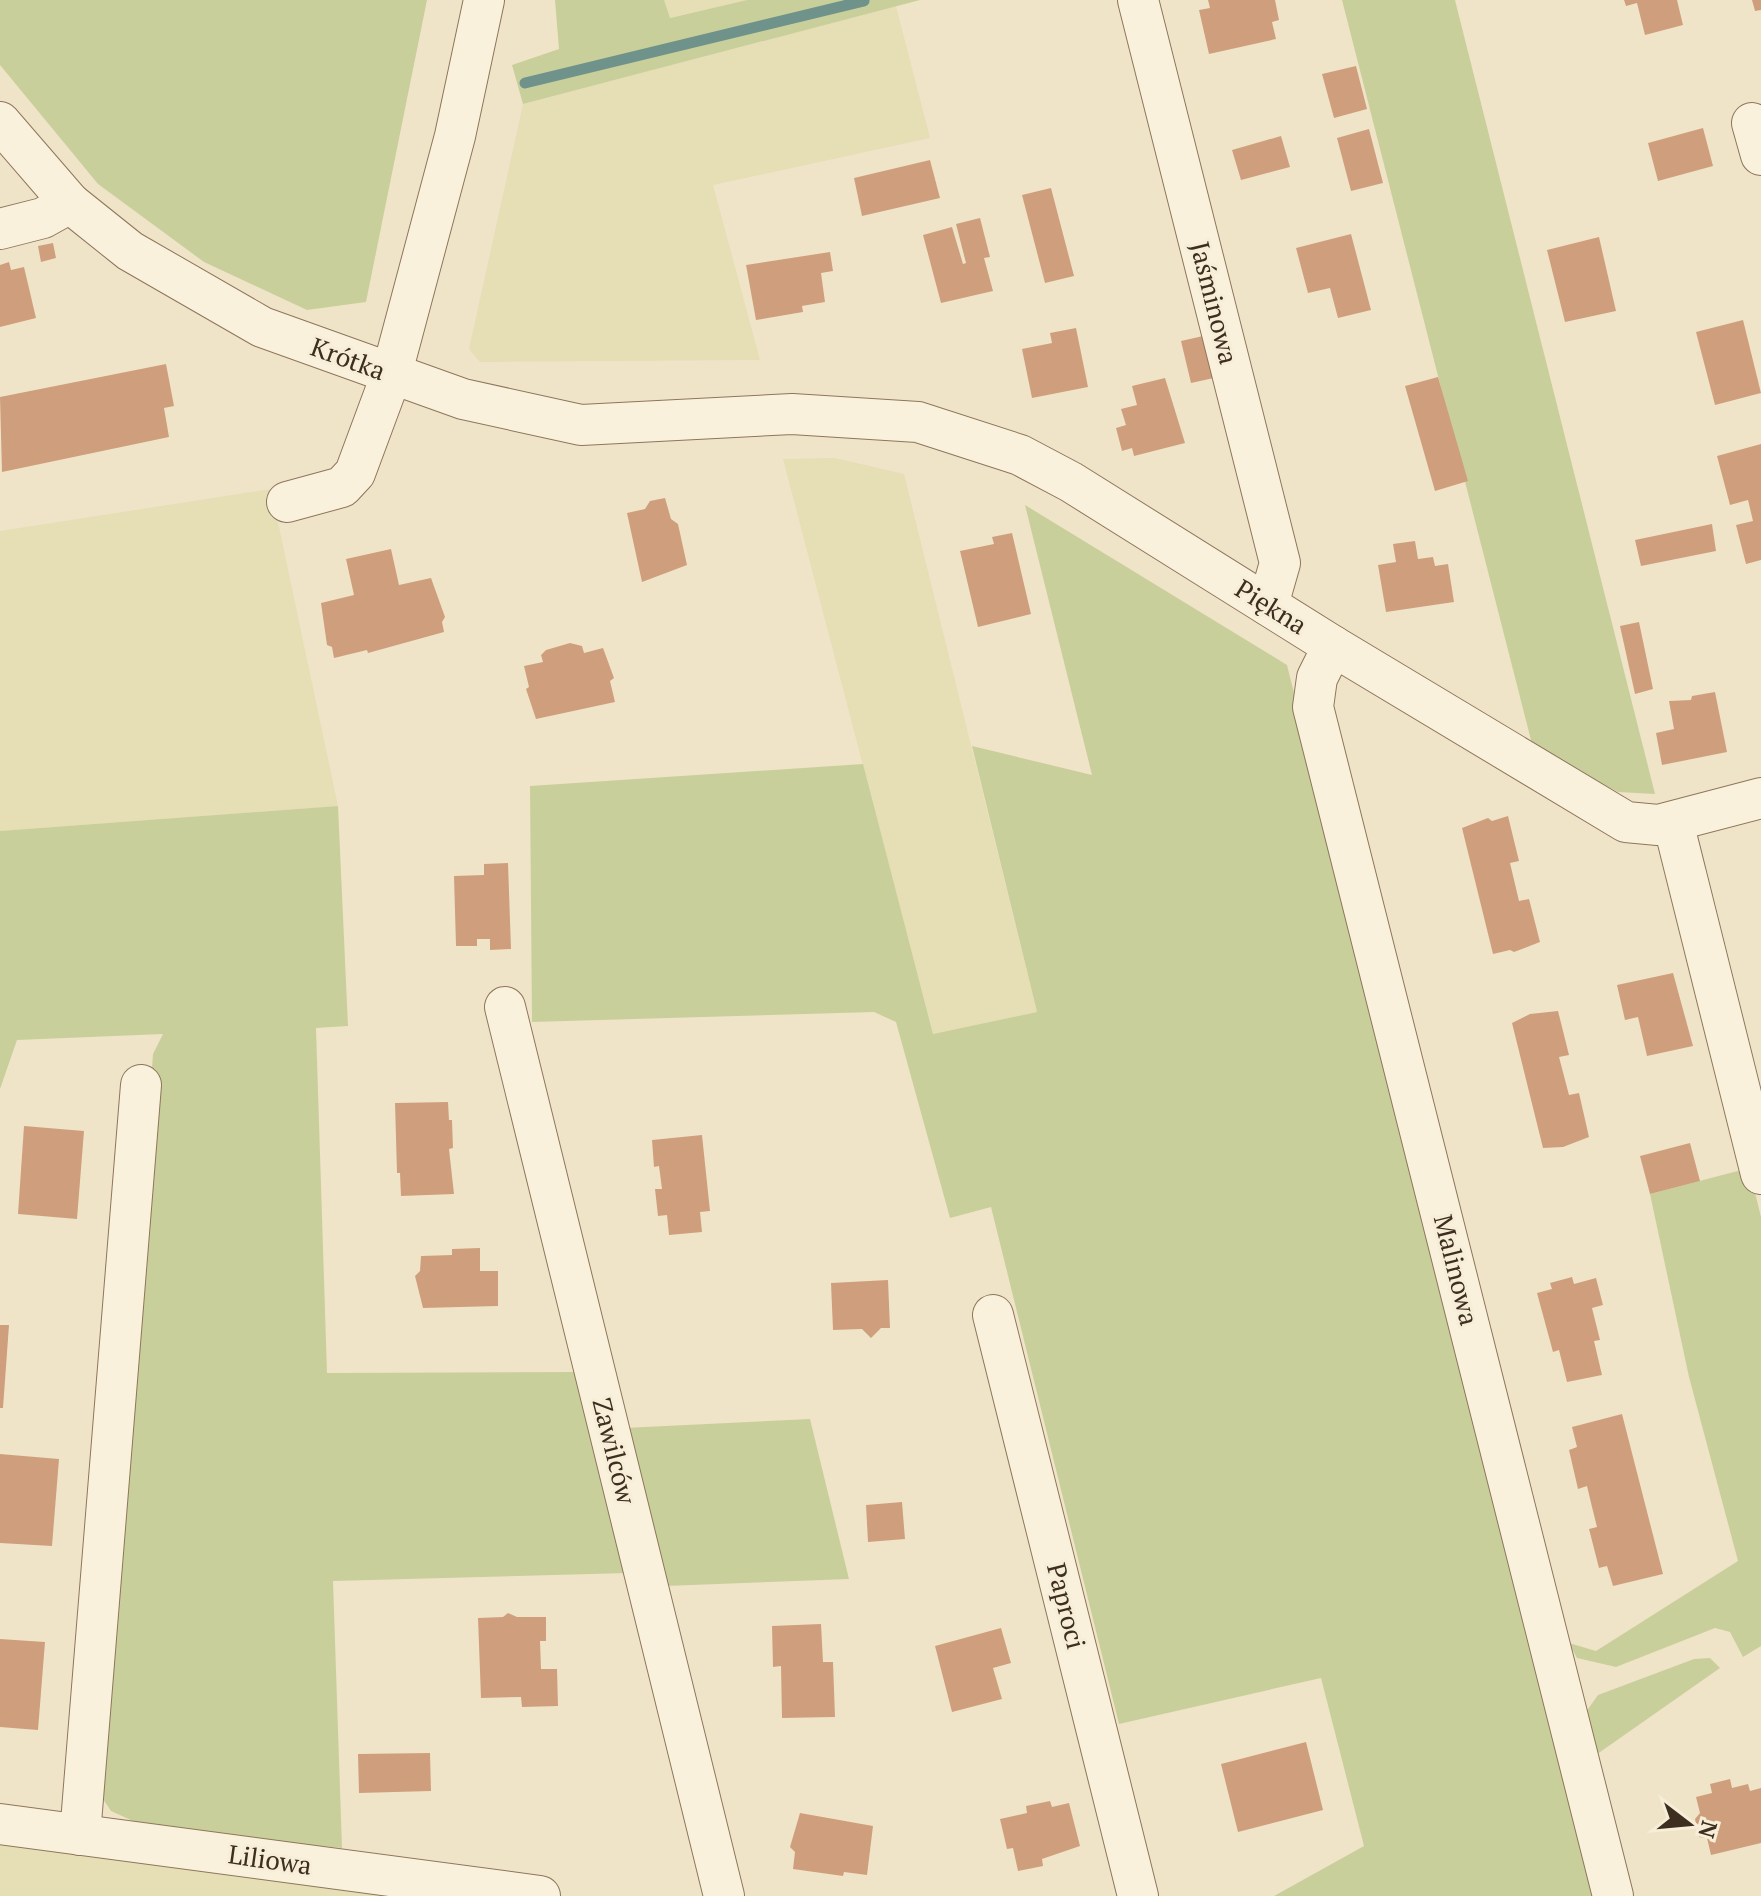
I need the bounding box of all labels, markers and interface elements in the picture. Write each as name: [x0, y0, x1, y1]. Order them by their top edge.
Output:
street label: Jaśminowa: [1183, 238, 1247, 368]
street label: Krótka: [306, 329, 390, 387]
street label: Piękna: [1229, 571, 1314, 641]
street label: Malinowa: [1427, 1211, 1487, 1329]
street label: Zawilców: [585, 1394, 645, 1508]
street label: Paproci: [1040, 1559, 1094, 1652]
north arrow: [1649, 1784, 1729, 1864]
text: N: [1692, 1818, 1725, 1842]
street label: Liliowa: [226, 1836, 314, 1882]

